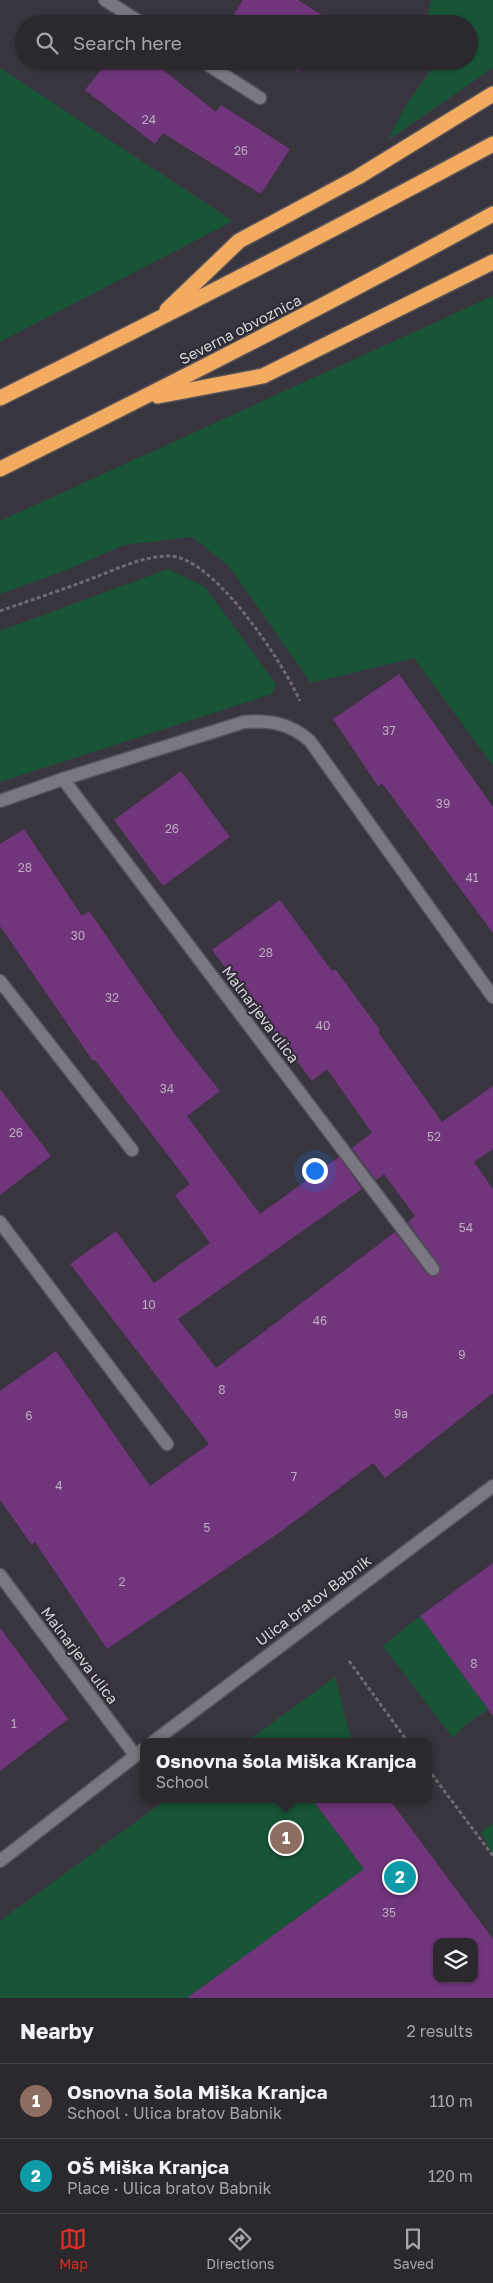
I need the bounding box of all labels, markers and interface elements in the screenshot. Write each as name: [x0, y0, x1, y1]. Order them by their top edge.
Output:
search box: [15, 15, 478, 70]
icon: search: [33, 29, 61, 57]
text: Search here: [73, 31, 182, 54]
house number: 24: [142, 112, 156, 127]
house number: 26: [234, 143, 248, 158]
street label: Severna obvoznica: [176, 290, 304, 368]
house number: 37: [382, 723, 396, 738]
house number: 39: [436, 796, 450, 811]
house number: 26: [165, 821, 179, 836]
house number: 28: [18, 860, 32, 875]
house number: 41: [465, 870, 479, 885]
house number: 30: [71, 928, 85, 943]
house number: 28: [259, 945, 273, 960]
street label: Malnarjeva ulica: [219, 962, 303, 1066]
house number: 32: [105, 990, 119, 1005]
house number: 40: [316, 1018, 330, 1033]
house number: 34: [160, 1081, 174, 1096]
house number: 26: [9, 1125, 23, 1140]
house number: 52: [427, 1129, 441, 1144]
your location: [302, 1158, 328, 1184]
house number: 54: [459, 1220, 473, 1235]
house number: 10: [142, 1297, 156, 1312]
house number: 46: [313, 1313, 327, 1328]
house number: 9: [458, 1347, 466, 1362]
house number: 8: [218, 1382, 226, 1397]
house number: 9a: [394, 1406, 408, 1421]
house number: 6: [25, 1408, 33, 1423]
house number: 7: [291, 1469, 297, 1484]
house number: 4: [55, 1478, 63, 1493]
house number: 5: [204, 1520, 211, 1535]
street label: Ulica bratov Babnik: [252, 1550, 375, 1649]
house number: 2: [119, 1574, 126, 1589]
street label: Malnarjeva ulica: [38, 1603, 122, 1707]
house number: 8: [470, 1656, 478, 1671]
house number: 1: [11, 1716, 17, 1731]
popup: [140, 1738, 432, 1803]
text: Osnovna šola Miška Kranjca: [156, 1749, 416, 1772]
text: School: [156, 1772, 209, 1792]
pin: 1: [270, 1819, 302, 1857]
pin: 2: [384, 1858, 416, 1896]
house number: 35: [382, 1905, 396, 1920]
map controls: [433, 1938, 478, 1983]
button: layers: [433, 1938, 478, 1983]
text: Nearby: [20, 2018, 94, 2044]
text: 2 results: [407, 2021, 473, 2041]
text: Osnovna šola Miška Kranjca: [67, 2080, 328, 2103]
text: 1: [32, 2091, 40, 2111]
text: 110 m: [429, 2091, 473, 2111]
text: School · Ulica bratov Babnik: [67, 2103, 282, 2123]
text: OŠ Miška Kranjca: [67, 2155, 229, 2178]
text: 2: [31, 2166, 41, 2186]
text: 120 m: [428, 2166, 473, 2186]
text: Place · Ulica bratov Babnik: [67, 2178, 272, 2198]
tab: Map: [59, 2225, 88, 2272]
tab: Directions: [206, 2225, 275, 2272]
tab: Saved: [393, 2225, 434, 2272]

